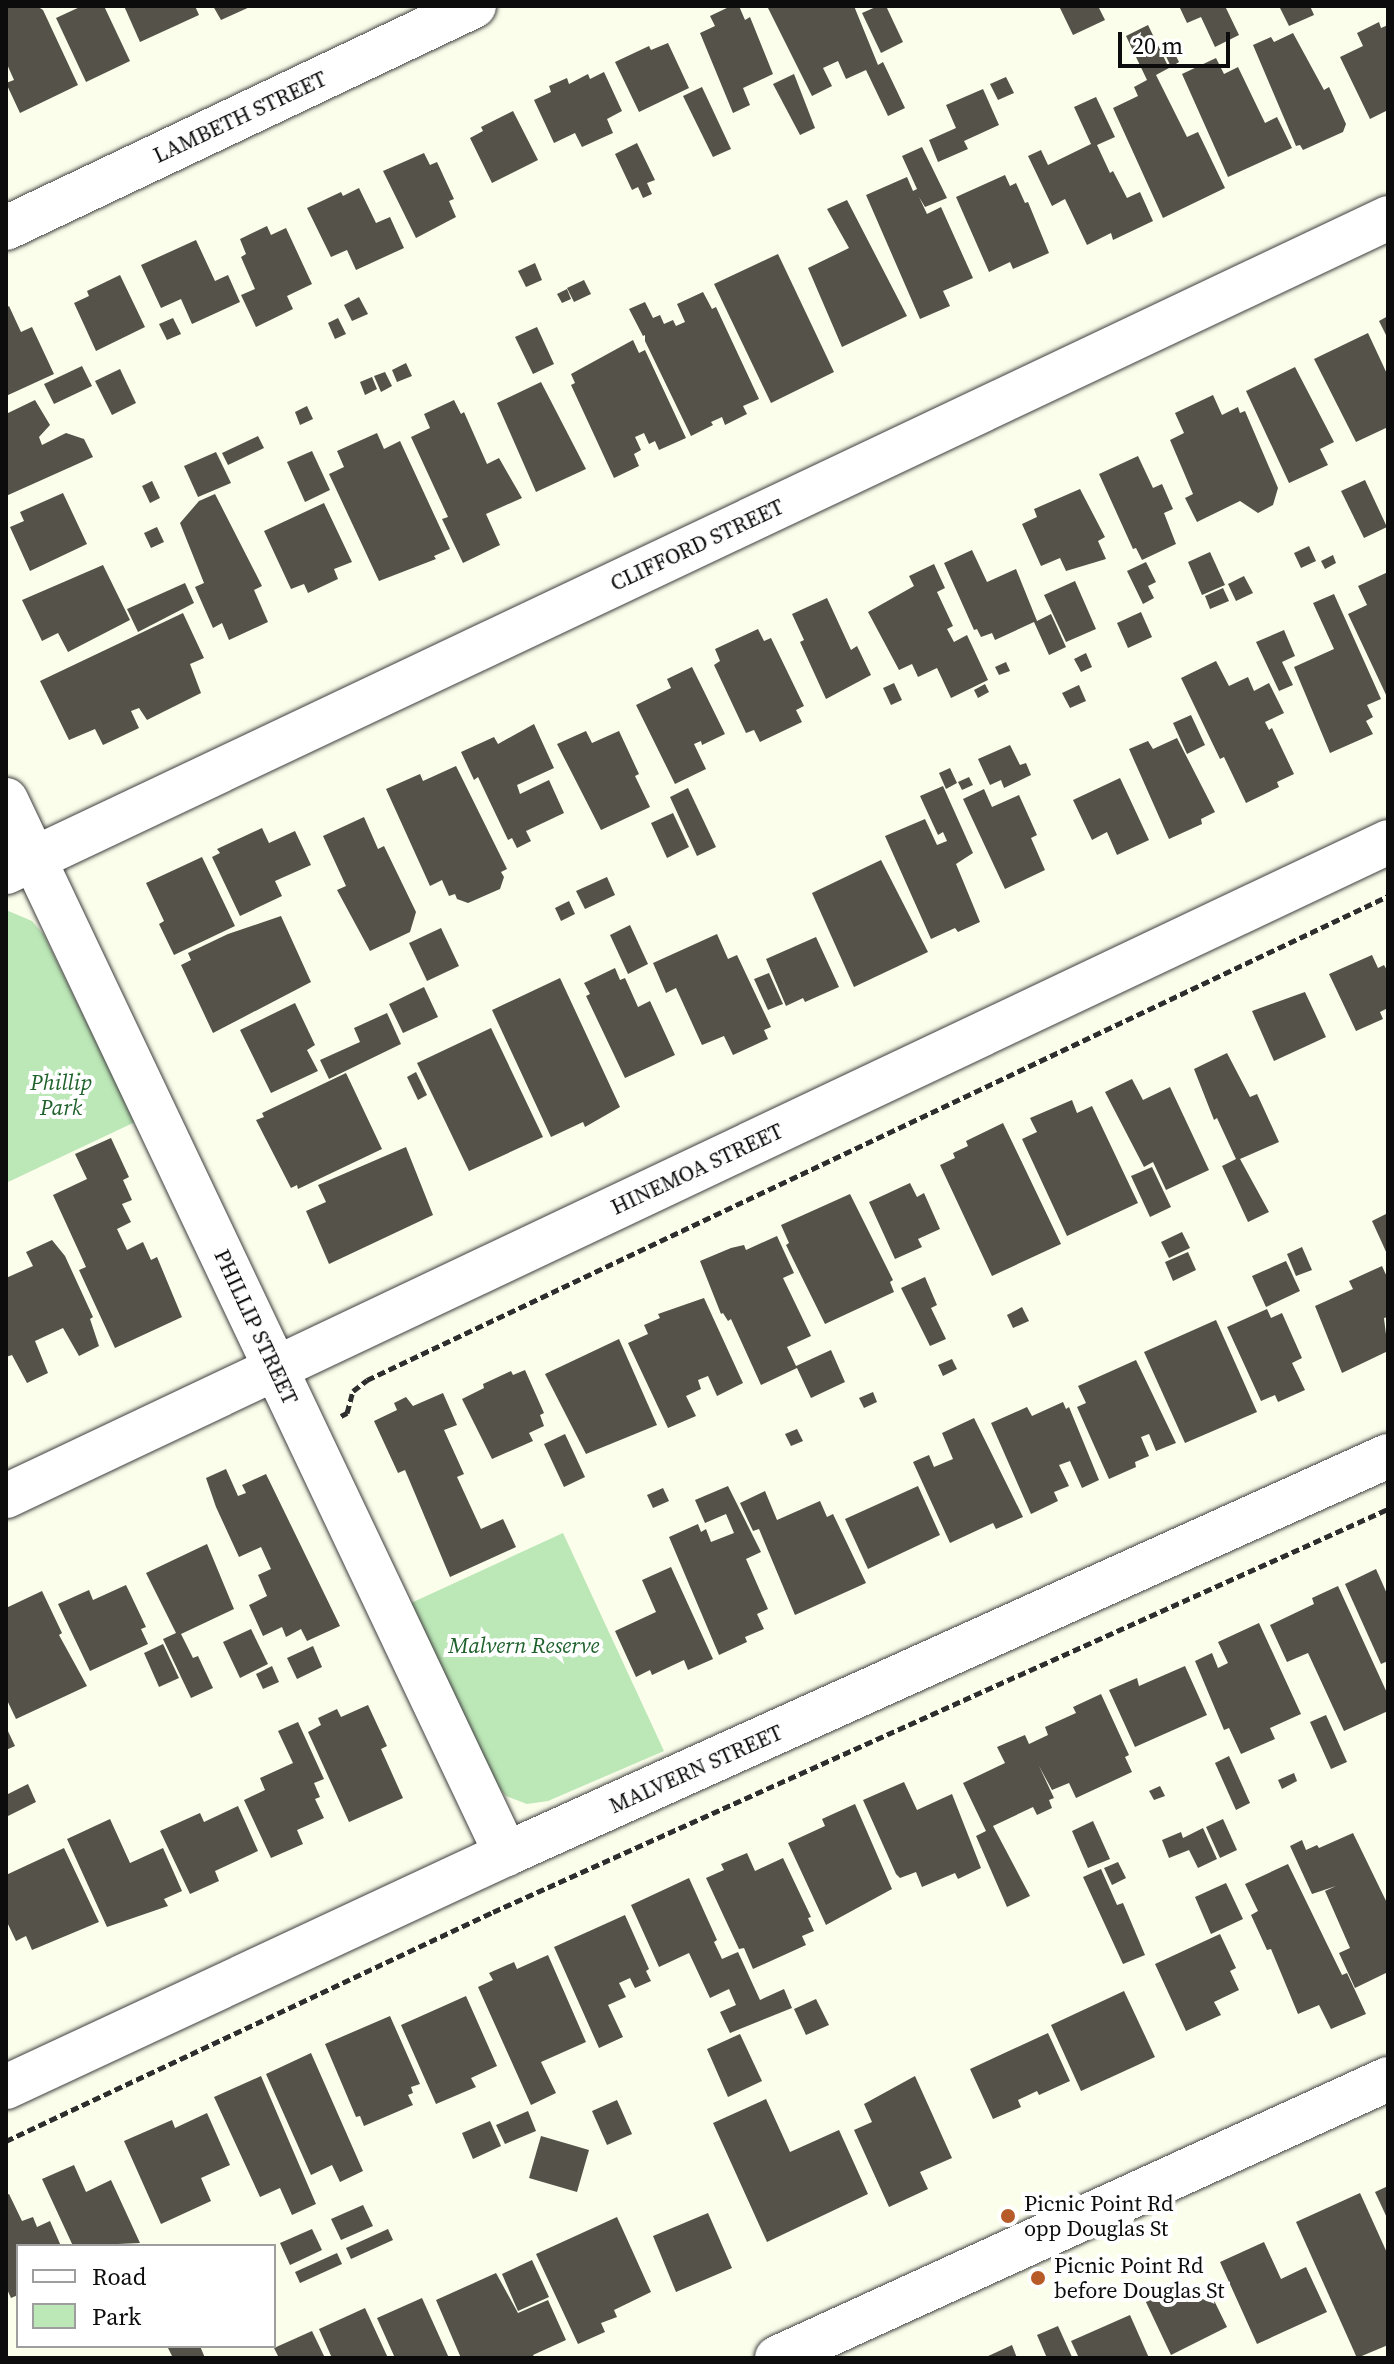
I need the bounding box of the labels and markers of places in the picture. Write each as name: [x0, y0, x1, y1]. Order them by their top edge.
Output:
place label: Picnic Point Rd opp Douglas St: [1024, 2190, 1173, 2242]
marker: Picnic Point Rd opp Douglas St: [999, 2207, 1017, 2225]
place label: Picnic Point Rd before Douglas St: [1054, 2252, 1224, 2304]
marker: Picnic Point Rd before Douglas St: [1029, 2269, 1047, 2287]

